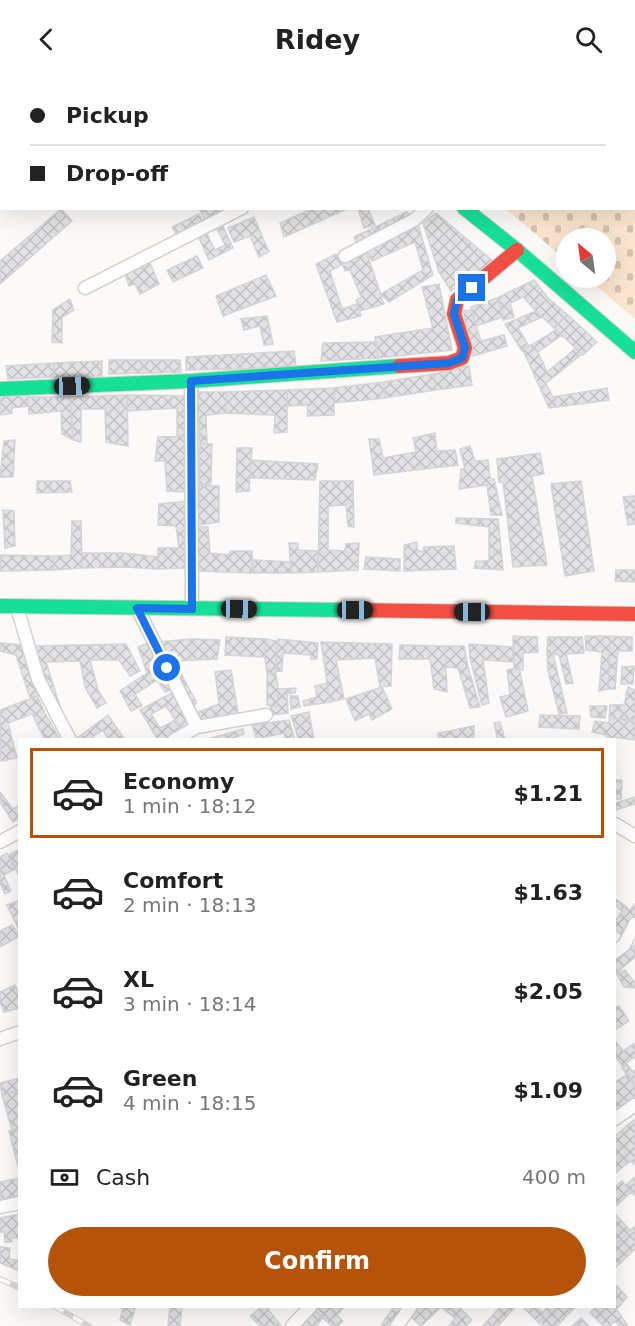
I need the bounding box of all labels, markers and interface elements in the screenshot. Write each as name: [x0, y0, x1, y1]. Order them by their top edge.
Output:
icon: back: [30, 23, 63, 56]
icon: search: [572, 23, 605, 56]
text: Ridey: [275, 24, 360, 55]
text: Pickup: [66, 103, 149, 128]
text: Drop-off: [66, 161, 168, 186]
north arrow: [556, 228, 616, 288]
map controls: [556, 228, 616, 288]
route end: [458, 274, 485, 301]
car: [54, 376, 90, 396]
car: [221, 600, 257, 618]
car: [337, 601, 373, 619]
car: [454, 603, 490, 621]
route start: [153, 654, 180, 681]
icon: car: [51, 766, 105, 820]
text: Economy: [123, 769, 234, 794]
text: $1.21: [513, 781, 583, 806]
text: 1 min · 18:12: [123, 794, 257, 818]
icon: car: [51, 865, 105, 919]
text: Comfort: [123, 868, 223, 893]
text: $1.63: [513, 880, 583, 905]
text: 2 min · 18:13: [123, 893, 257, 917]
icon: car: [51, 964, 105, 1018]
text: XL: [123, 967, 154, 992]
text: $2.05: [513, 979, 583, 1004]
text: 3 min · 18:14: [123, 992, 257, 1016]
icon: car: [51, 1063, 105, 1117]
text: Green: [123, 1066, 197, 1091]
text: $1.09: [513, 1078, 583, 1103]
text: 4 min · 18:15: [123, 1091, 257, 1115]
icon: cash: [48, 1161, 81, 1194]
text: Cash: [96, 1165, 150, 1190]
text: 400 m: [522, 1165, 586, 1189]
button: Confirm: [48, 1227, 586, 1296]

